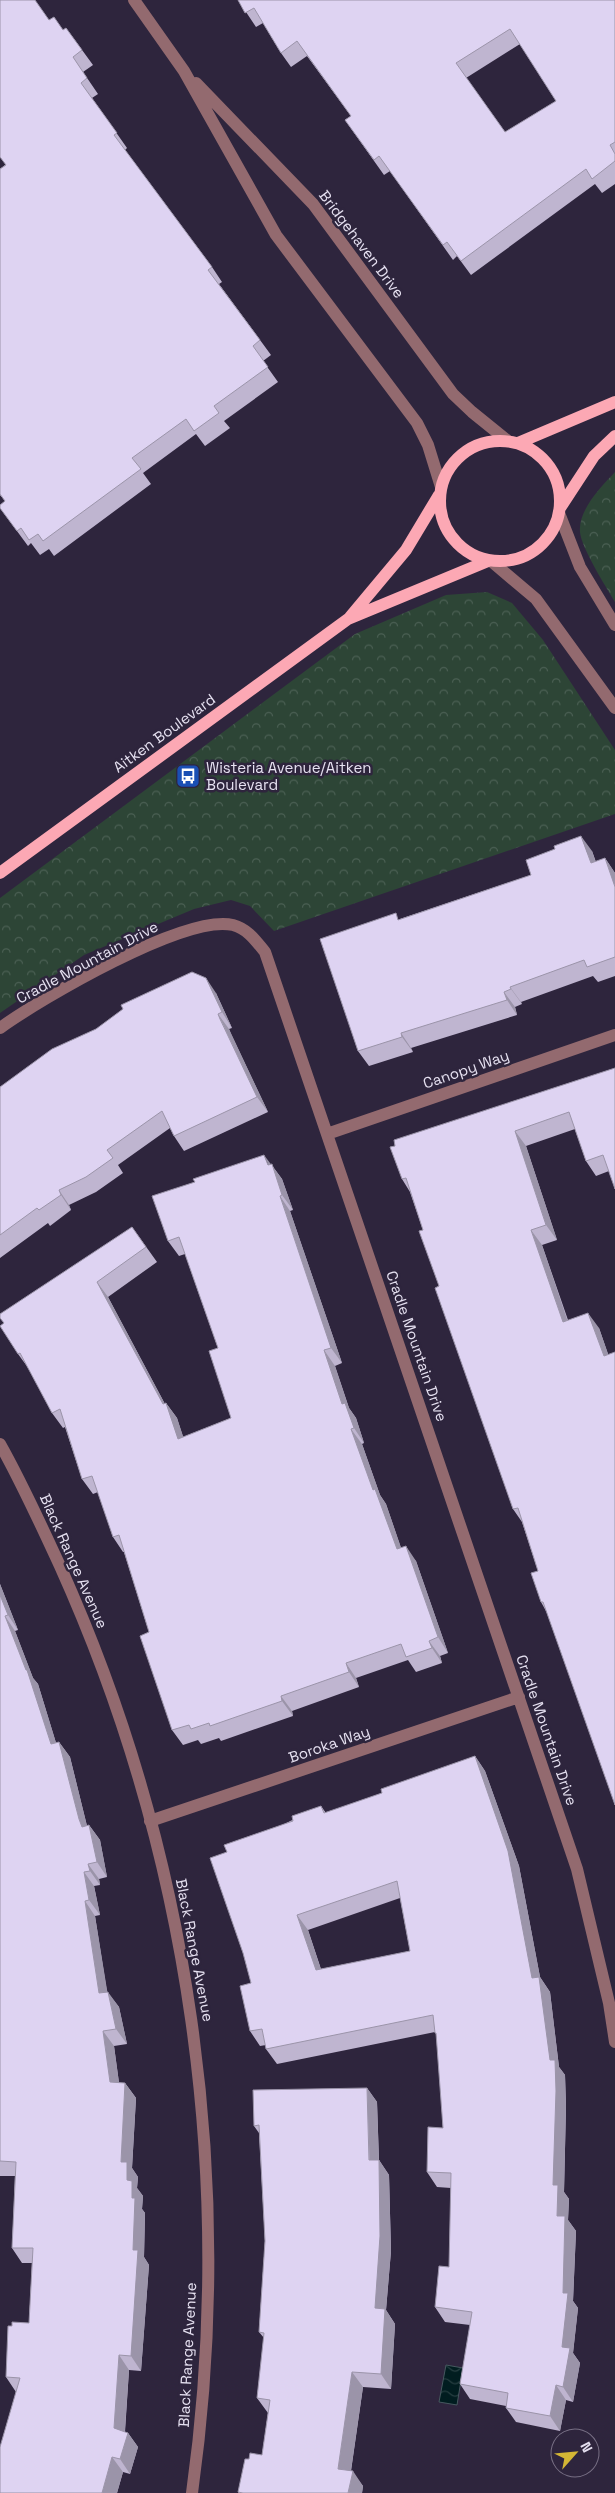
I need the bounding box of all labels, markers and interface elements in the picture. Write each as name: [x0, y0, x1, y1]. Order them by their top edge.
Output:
street label: Bridgehaven Drive: [315, 186, 409, 302]
street label: Aitken Boulevard: [109, 690, 219, 776]
place label: Wisteria Avenue/Aitken Boulevard: [206, 758, 372, 794]
bus stop icon: Wisteria Avenue/Aitken Boulevard: [175, 763, 201, 789]
street label: Cradle Mountain Drive: [13, 916, 161, 1007]
street label: Canopy Way: [420, 1045, 512, 1093]
street label: Cradle Mountain Drive: [382, 1268, 452, 1424]
street label: Black Range Avenue: [36, 1491, 112, 1631]
street label: Cradle Mountain Drive: [512, 1652, 582, 1808]
street label: Boroka Way: [286, 1721, 372, 1767]
street label: Black Range Avenue: [172, 1877, 218, 2023]
street label: Black Range Avenue: [174, 2282, 200, 2428]
north arrow: [550, 2428, 600, 2478]
text: N: [576, 2439, 597, 2455]

